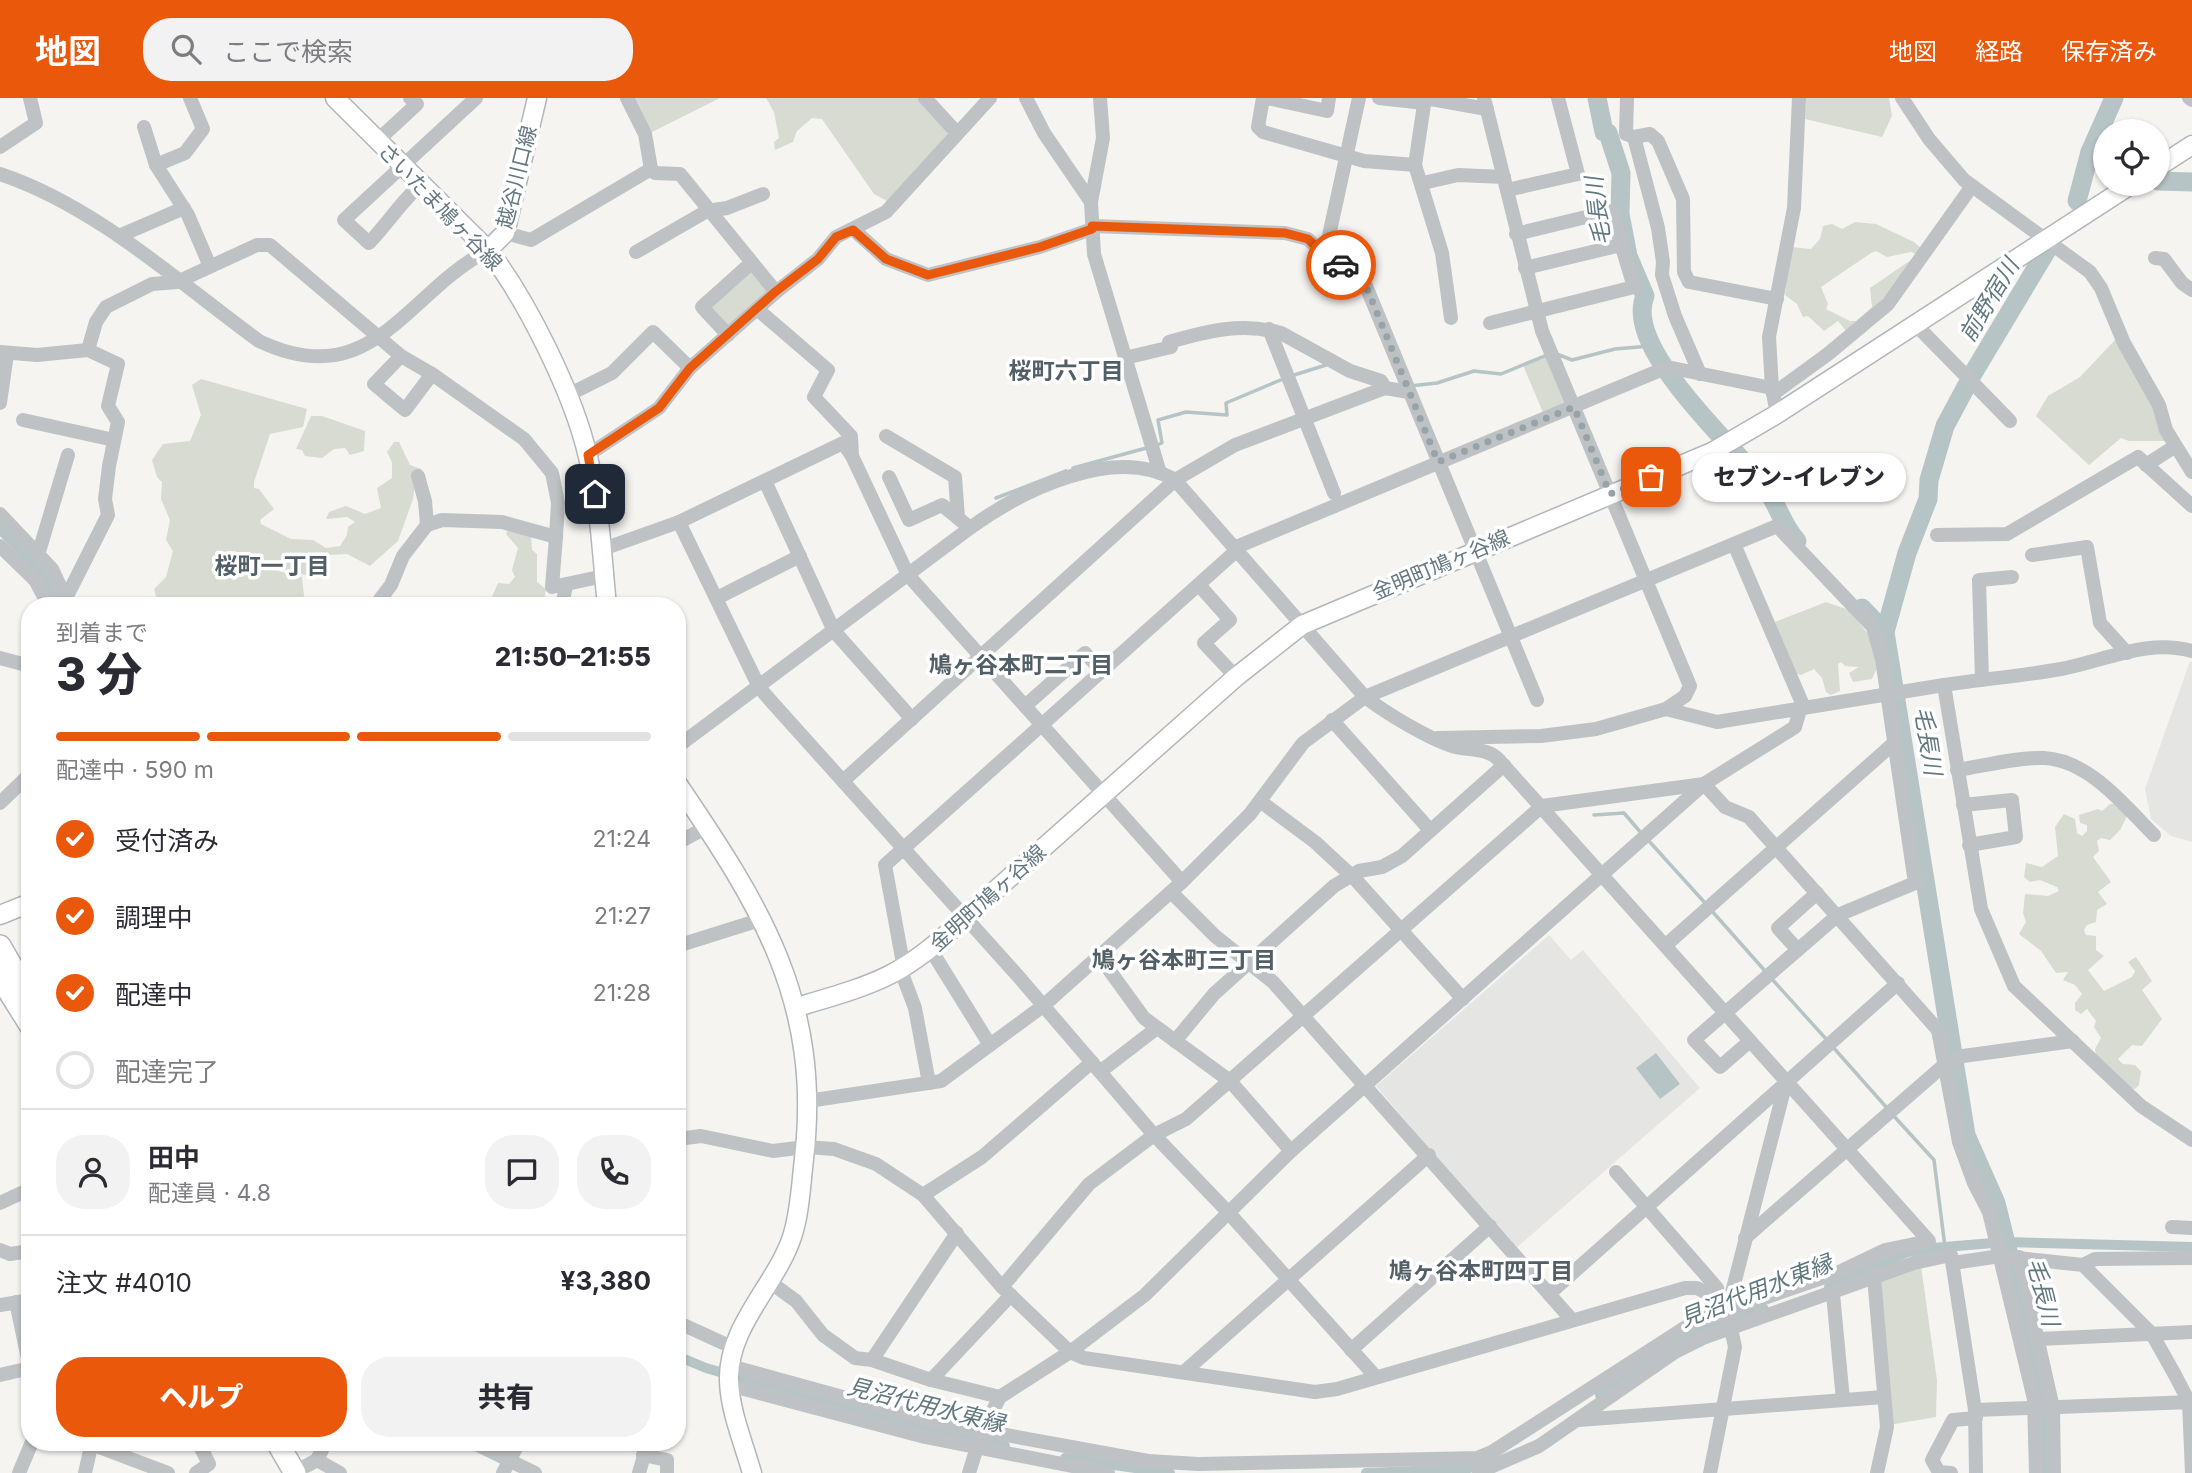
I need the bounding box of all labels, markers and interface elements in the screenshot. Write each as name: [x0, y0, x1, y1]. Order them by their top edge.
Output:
search box: [143, 18, 633, 81]
icon: search: [167, 30, 205, 68]
text: 地図: [35, 31, 101, 71]
text: ここで検索: [223, 36, 353, 67]
text: 地図: [1889, 37, 1937, 66]
text: 経路: [1975, 37, 2023, 66]
text: 保存済み: [2061, 37, 2157, 66]
map controls: [2093, 119, 2170, 196]
button: locate: [2093, 119, 2170, 196]
street label: 越谷川口線: [492, 123, 541, 231]
street label: さいたま鳩ヶ谷線: [373, 138, 507, 276]
water label: 毛長川: [1580, 172, 1616, 247]
courier: [1306, 230, 1376, 300]
icon: car: [1322, 246, 1360, 284]
water label: 前野宿川: [1953, 251, 2026, 347]
district label: 桜町六丁目: [1009, 357, 1124, 385]
pin: [1621, 447, 1681, 507]
callout: セブン-イレブン: [1693, 452, 1907, 502]
icon: bag: [1632, 458, 1670, 496]
text: セブン-イレブン: [1713, 463, 1885, 491]
pin: [565, 464, 625, 524]
icon: home: [576, 475, 614, 513]
street label: 金明町鳩ヶ谷線: [1368, 524, 1513, 605]
district label: 桜町一丁目: [215, 552, 330, 580]
text: 到着まで: [56, 619, 148, 647]
text: 21:50–21:55: [495, 641, 651, 672]
text: 3 分: [56, 646, 142, 702]
district label: 鳩ヶ谷本町二丁目: [929, 651, 1113, 679]
water label: 毛長川: [1909, 705, 1948, 780]
text: 配達中 · 590 m: [56, 756, 214, 784]
icon: check: [56, 820, 94, 858]
text: 受付済み: [115, 825, 219, 856]
text: 21:24: [592, 825, 651, 853]
street label: 金明町鳩ヶ谷線: [925, 839, 1051, 956]
icon: check: [56, 897, 94, 935]
text: 調理中: [115, 902, 193, 933]
text: 21:27: [594, 902, 651, 930]
district label: 鳩ヶ谷本町三丁目: [1092, 946, 1276, 974]
icon: check: [56, 974, 94, 1012]
text: 配達中: [115, 979, 193, 1010]
text: 21:28: [593, 979, 651, 1007]
text: 配達完了: [115, 1056, 219, 1087]
button: person: [56, 1135, 130, 1209]
button: chat: [485, 1135, 559, 1209]
button: phone: [577, 1135, 651, 1209]
text: 田中: [148, 1142, 200, 1173]
text: 配達員 · 4.8: [148, 1179, 271, 1207]
water label: 見沼代用水東縁: [1676, 1248, 1839, 1333]
water label: 毛長川: [2021, 1255, 2066, 1332]
district label: 鳩ヶ谷本町四丁目: [1389, 1257, 1573, 1285]
text: ¥3,380: [561, 1265, 651, 1296]
text: 注文 #4010: [56, 1267, 192, 1298]
button: ヘルプ: [56, 1357, 347, 1437]
button: 共有: [361, 1357, 651, 1437]
water label: 見沼代用水東縁: [845, 1372, 1010, 1439]

